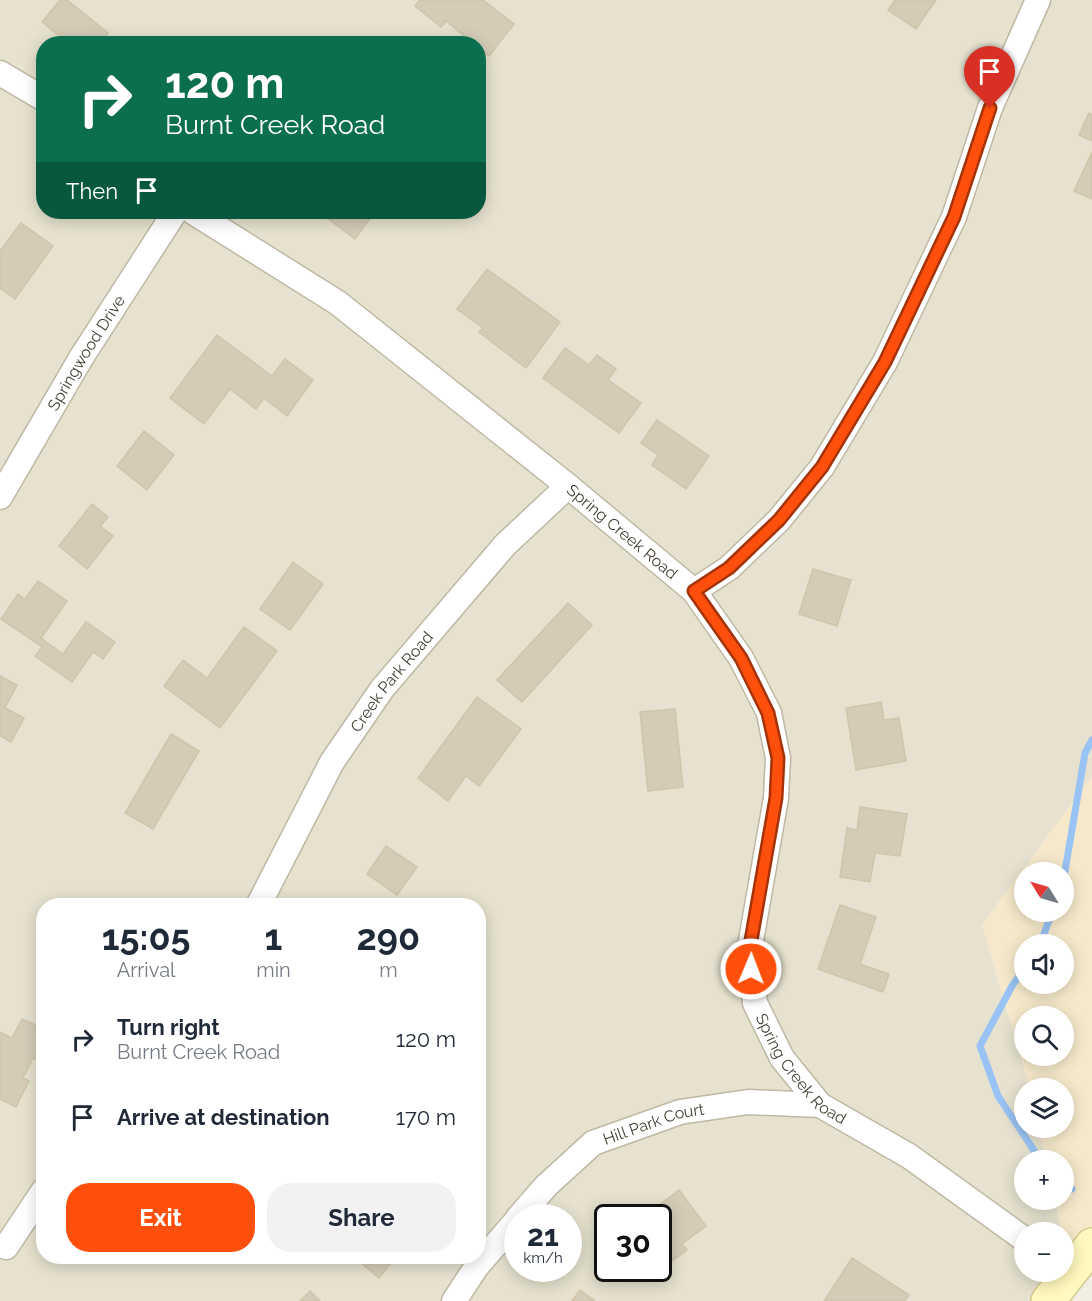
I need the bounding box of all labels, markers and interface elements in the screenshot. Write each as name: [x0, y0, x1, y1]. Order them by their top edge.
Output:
pin: [964, 46, 1015, 108]
icon: arrive: [973, 55, 1006, 88]
text: 120 m: [165, 59, 284, 108]
icon: right: [66, 60, 144, 138]
text: Burnt Creek Road: [165, 109, 385, 140]
icon: arrive: [130, 174, 163, 207]
text: Then: [66, 178, 118, 204]
street label: Springwood Drive: [44, 292, 129, 414]
street label: Spring Creek Road: [563, 480, 681, 583]
street label: Creek Park Road: [346, 628, 437, 736]
north arrow: [1014, 862, 1074, 922]
map controls: [1014, 862, 1074, 1282]
text: 15:05: [102, 916, 190, 958]
text: 1: [265, 916, 282, 958]
text: 290: [357, 916, 420, 958]
button: sound: [1014, 934, 1074, 994]
position arrow: [719, 937, 783, 1001]
text: Arrival: [117, 958, 175, 982]
text: min: [256, 958, 291, 982]
text: m: [379, 958, 398, 982]
button: search: [1014, 1006, 1074, 1066]
street label: Spring Creek Road: [752, 1010, 850, 1128]
text: Turn right: [117, 1014, 220, 1040]
icon: right: [66, 1023, 99, 1056]
text: 120 m: [396, 1026, 456, 1052]
text: Burnt Creek Road: [117, 1040, 280, 1064]
button: layers: [1014, 1078, 1074, 1138]
street label: Hill Park Court: [600, 1099, 706, 1149]
icon: arrive: [66, 1101, 99, 1134]
text: Arrive at destination: [117, 1104, 330, 1130]
text: 170 m: [396, 1104, 456, 1130]
button: +: [1014, 1150, 1074, 1210]
button: Exit: [66, 1183, 255, 1252]
button: Share: [267, 1183, 456, 1252]
speed limit sign: 30: [594, 1204, 672, 1282]
text: 21: [527, 1218, 559, 1253]
button: −: [1014, 1222, 1074, 1282]
text: km/h: [523, 1249, 563, 1267]

